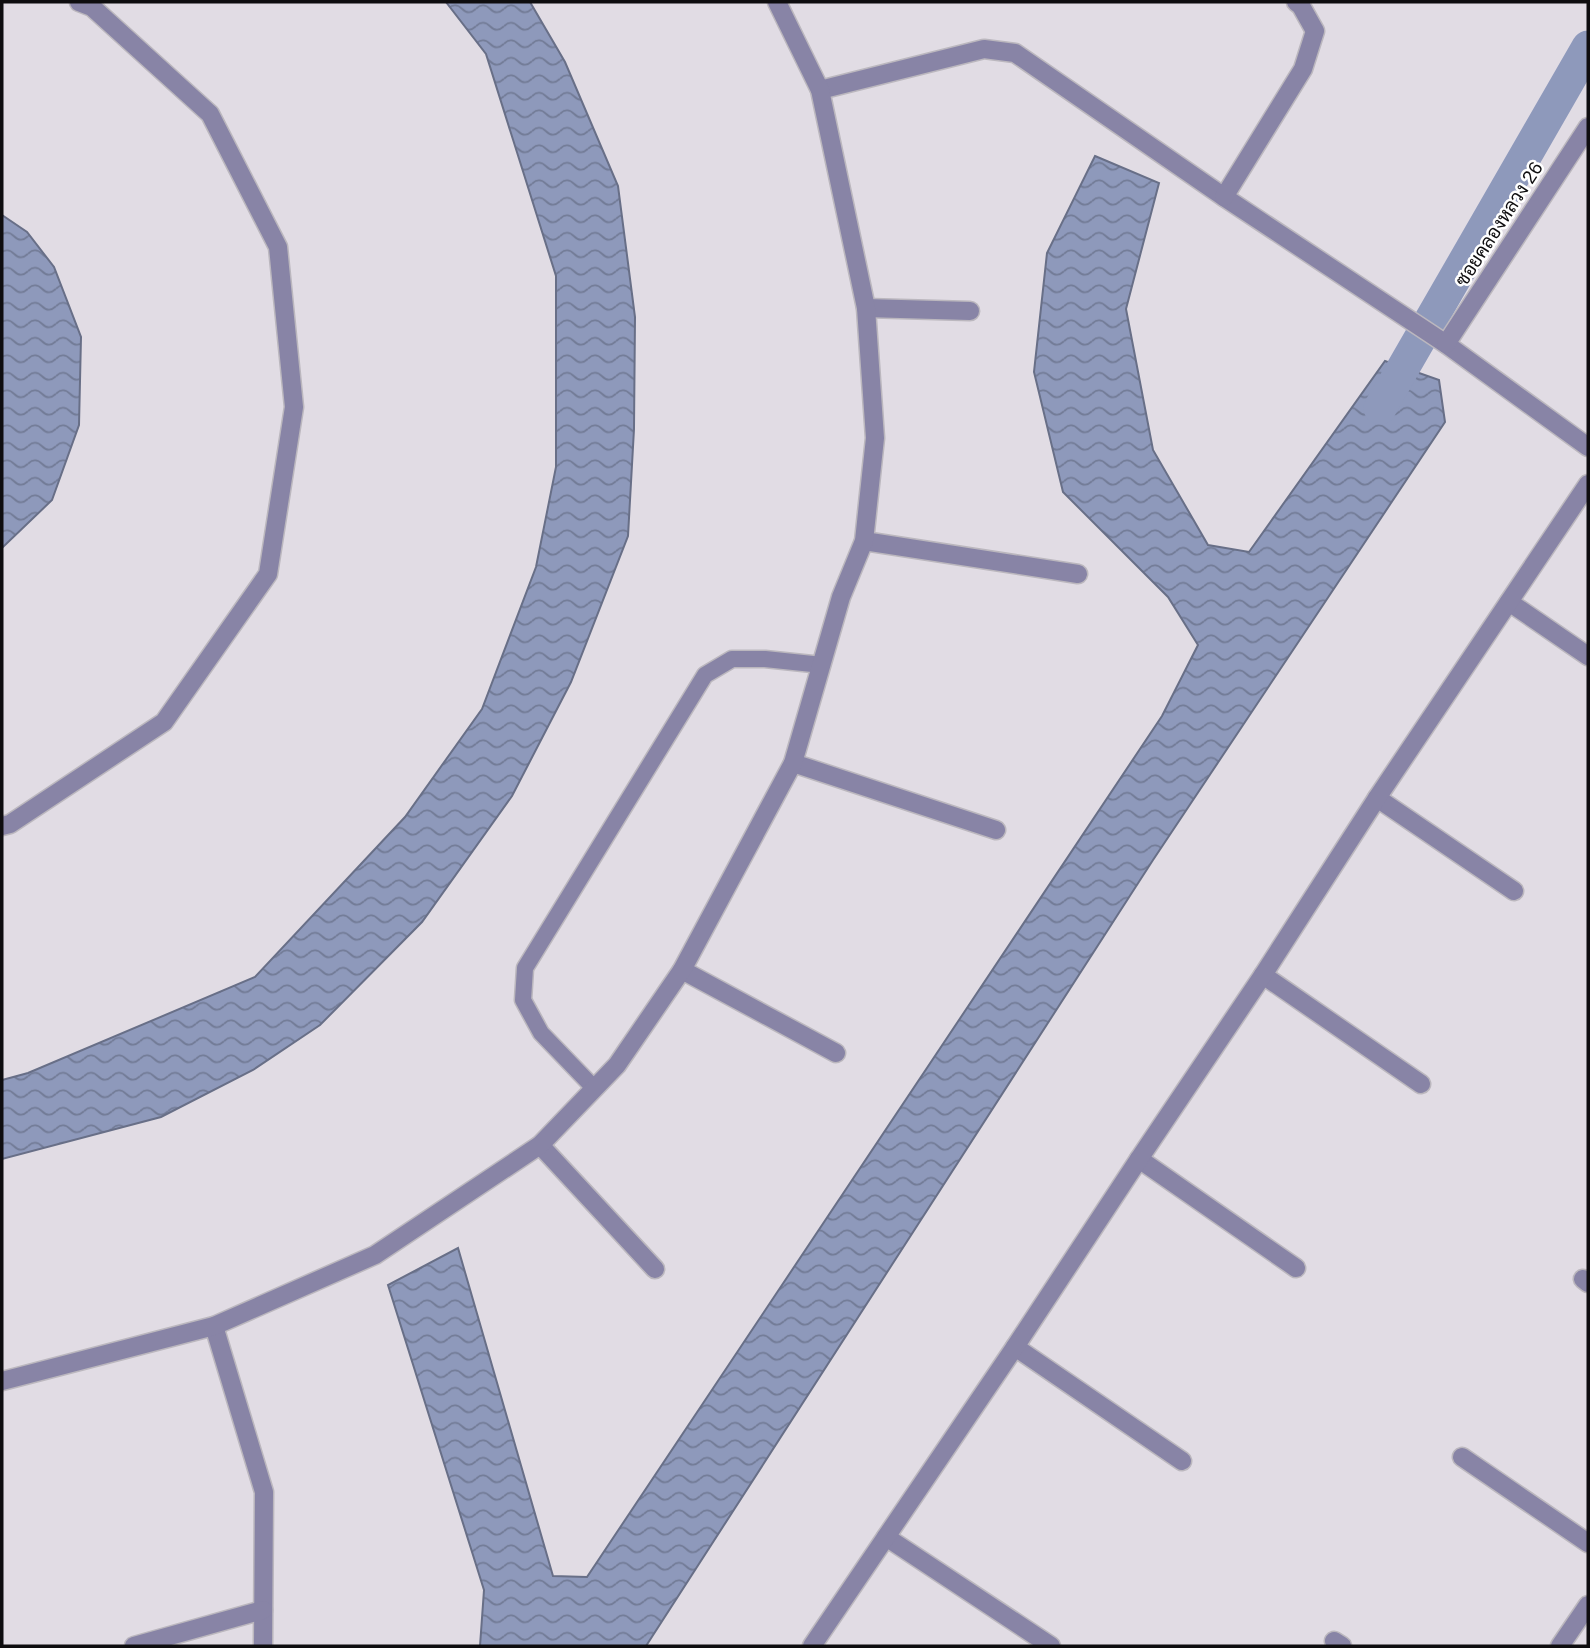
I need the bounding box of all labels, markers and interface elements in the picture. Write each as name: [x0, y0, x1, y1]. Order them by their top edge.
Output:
street label: ซอยคลองหลวง 26: [1451, 158, 1547, 290]

